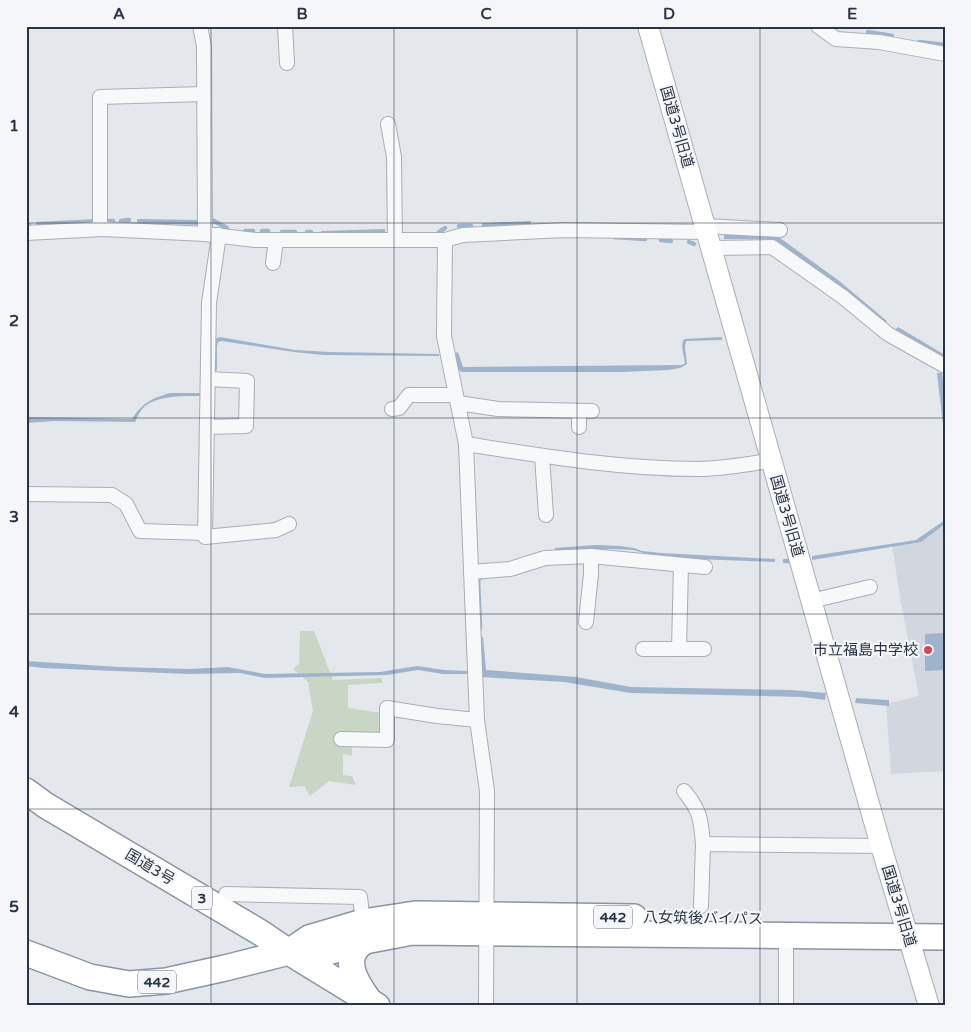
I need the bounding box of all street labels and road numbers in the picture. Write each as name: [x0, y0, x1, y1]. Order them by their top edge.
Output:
street label: 国道3号旧道: [657, 84, 697, 170]
street label: 国道3号旧道: [767, 473, 807, 559]
street label: 国道3号: [122, 845, 178, 889]
street label: 国道3号旧道: [878, 863, 920, 949]
road number: 3: [192, 886, 212, 910]
road number: 442: [594, 906, 632, 929]
street label: 八女筑後バイパス: [643, 908, 763, 928]
road number: 442: [138, 970, 176, 994]

